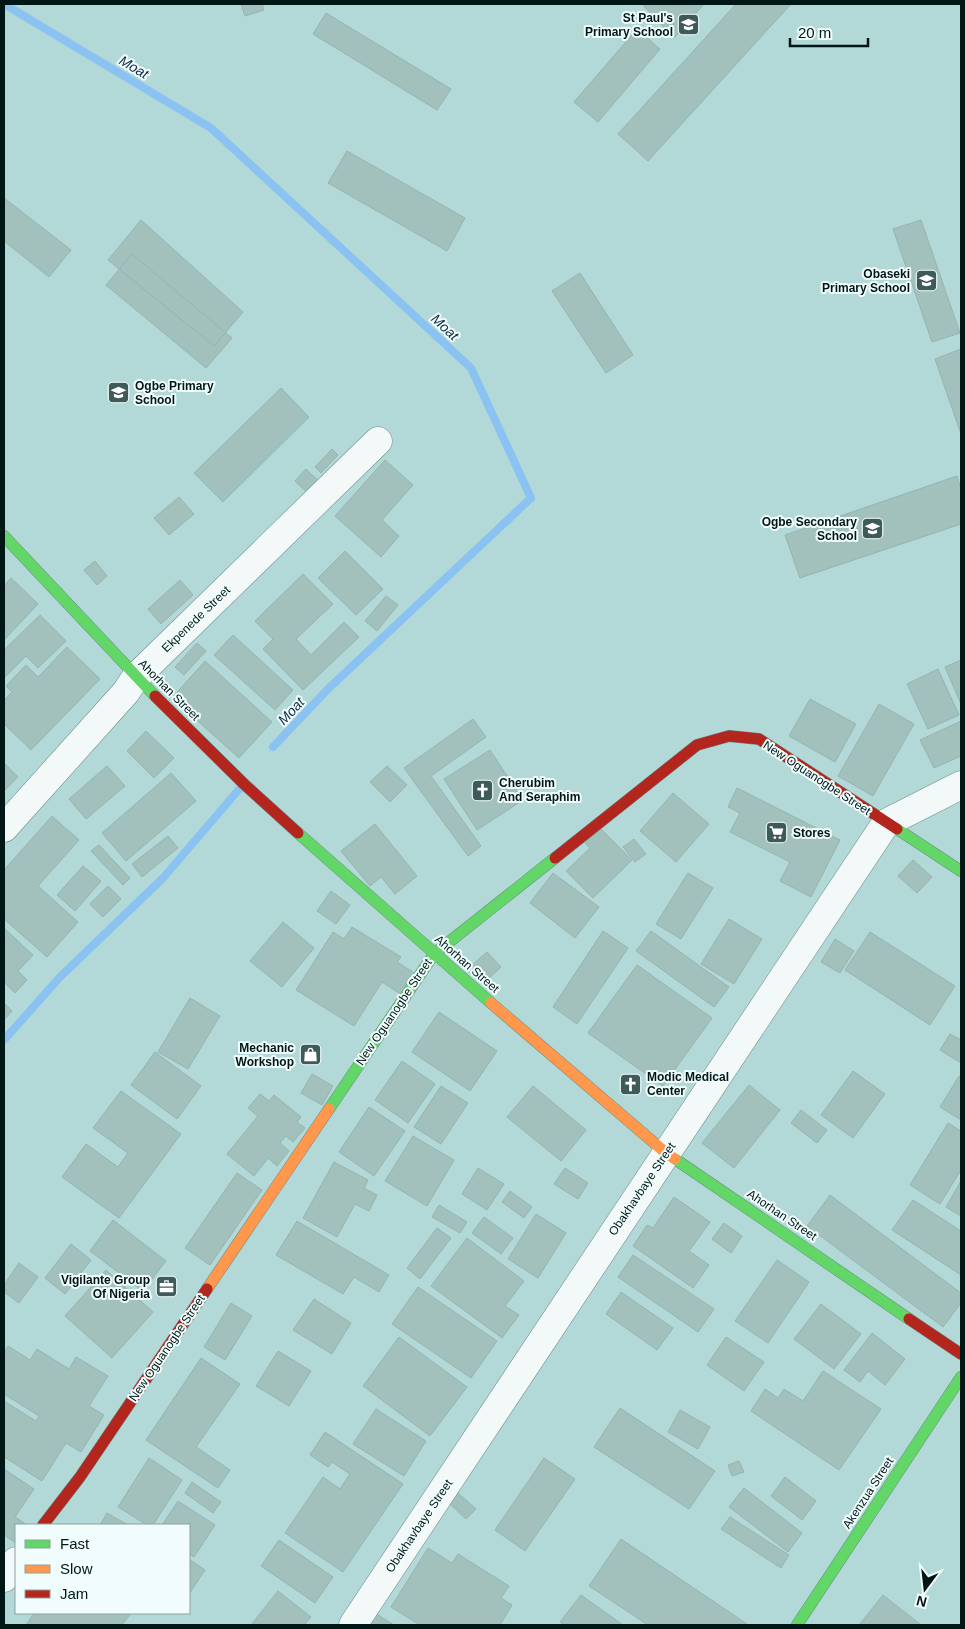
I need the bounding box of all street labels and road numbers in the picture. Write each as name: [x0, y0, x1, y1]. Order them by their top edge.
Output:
street label: Ekpenede Street: [159, 582, 233, 655]
street label: Ahorhan Street: [136, 657, 203, 724]
street label: New Oguanogbe Street: [761, 738, 874, 818]
street label: Ahorhan Street: [432, 932, 503, 996]
street label: New Oguanogbe Street: [353, 956, 435, 1068]
street label: Obakhavbaye Street: [606, 1139, 679, 1238]
street label: Ahorhan Street: [745, 1187, 820, 1244]
street label: New Oguanogbe Street: [126, 1292, 208, 1404]
street label: Akenzua Street: [840, 1454, 897, 1531]
street label: Obakhavbaye Street: [383, 1476, 456, 1575]

